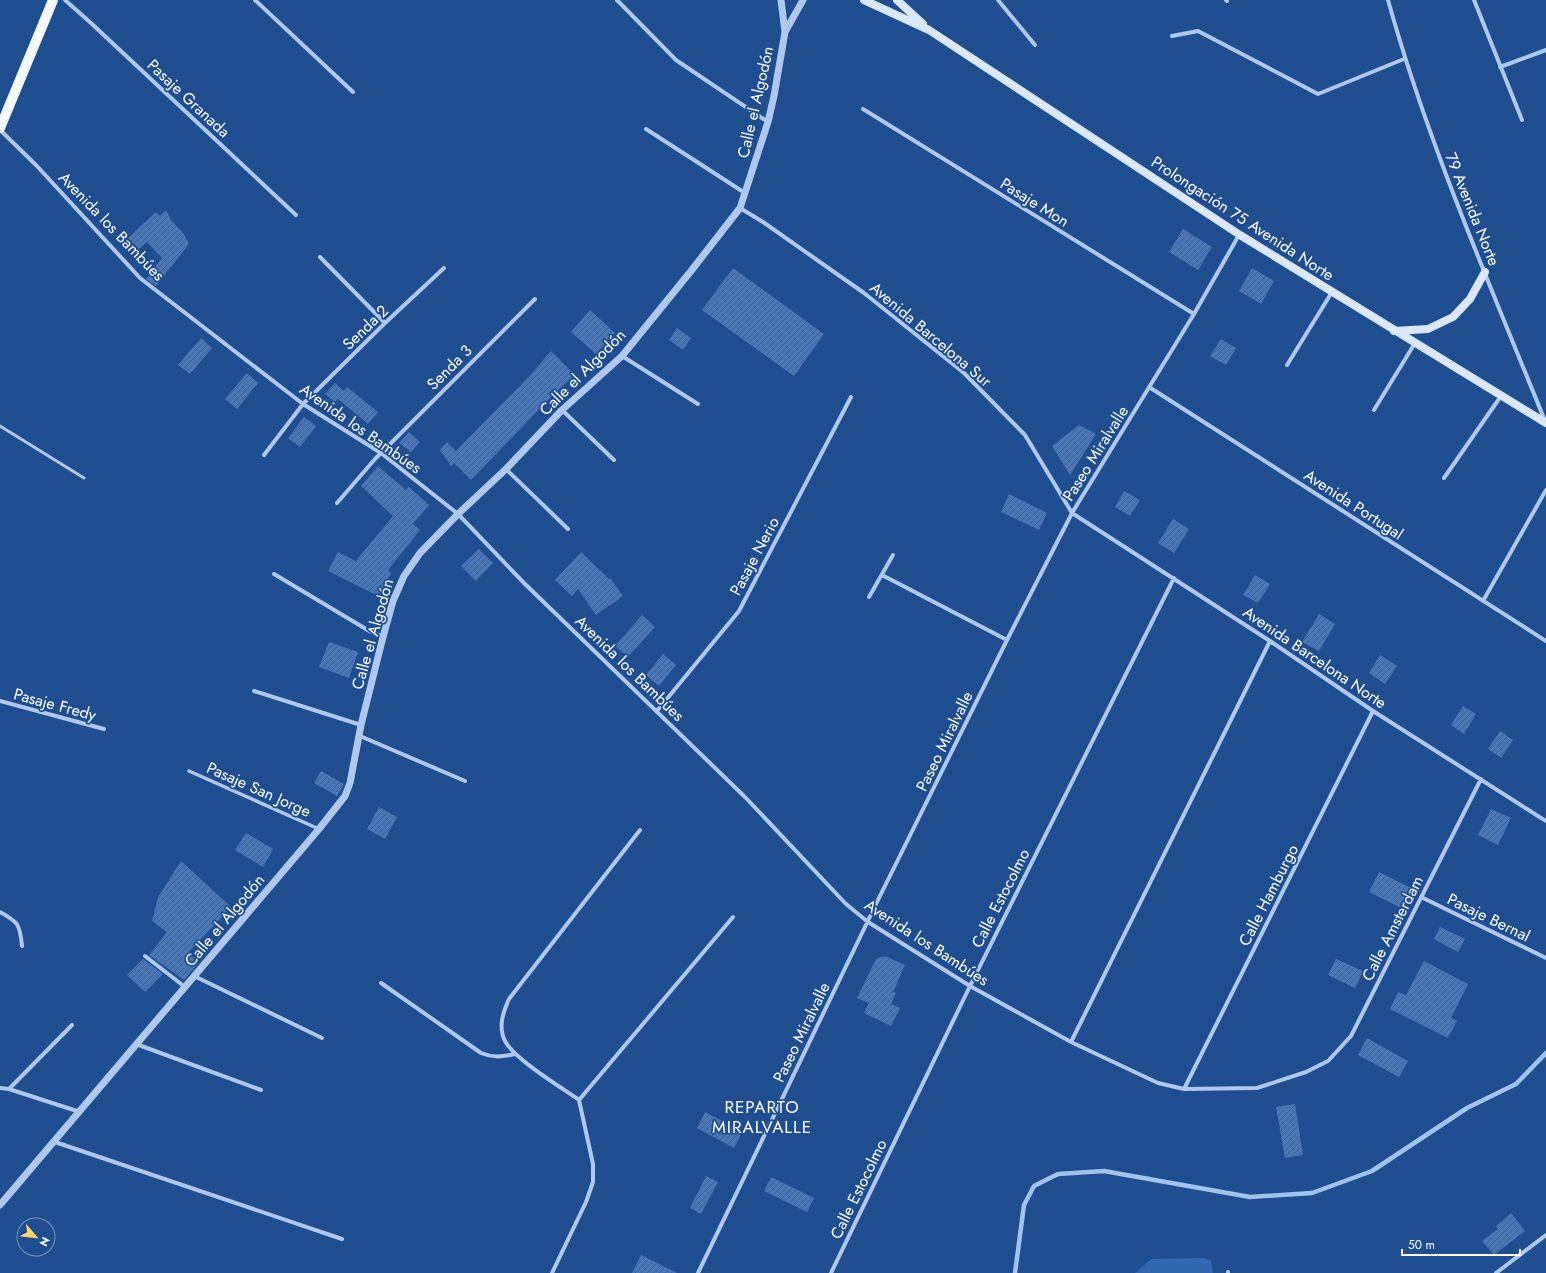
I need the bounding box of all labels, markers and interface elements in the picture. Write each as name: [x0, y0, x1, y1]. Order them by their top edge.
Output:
street label: Calle el Algodón: [731, 44, 780, 160]
street label: Pasaje Granada: [142, 54, 235, 143]
street label: 79 Avenida Norte: [1439, 149, 1506, 269]
street label: Prolongación 75 Avenida Norte: [1147, 151, 1339, 286]
street label: Avenida los Bambúes: [53, 167, 170, 286]
street label: Pasaje Mon: [996, 172, 1074, 233]
street label: Avenida Barcelona Sur: [865, 276, 997, 393]
street label: Senda 2: [337, 300, 394, 355]
street label: Calle el Algodón: [534, 324, 631, 421]
street label: Senda 3: [422, 339, 477, 395]
street label: Avenida los Bambúes: [295, 378, 426, 479]
street label: Paseo Miralvalle: [1057, 401, 1134, 505]
street label: Avenida Portugal: [1300, 464, 1408, 545]
street label: Pasaje Nerio: [724, 513, 785, 600]
street label: Calle el Algodón: [346, 576, 399, 692]
street label: Avenida Barcelona Norte: [1238, 601, 1391, 714]
street label: Avenida los Bambúes: [570, 610, 689, 727]
street label: Pasaje Fredy: [11, 682, 100, 727]
street label: Paseo Miralvalle: [910, 687, 979, 795]
street label: Pasaje San Jorge: [203, 756, 315, 823]
street label: Calle Hamburgo: [1233, 840, 1304, 950]
street label: Calle Estocolmo: [966, 845, 1035, 952]
street label: Calle el Algodón: [179, 869, 270, 971]
street label: Calle Amsterdam: [1356, 872, 1429, 985]
street label: Pasaje Bernal: [1443, 887, 1534, 947]
street label: Avenida los Bambúes: [860, 894, 993, 991]
street label: Paseo Miralvalle: [767, 978, 836, 1086]
district label: REPARTO MIRALVALLE: [712, 1095, 812, 1139]
street label: Calle Estocolmo: [824, 1135, 893, 1243]
north arrow: [16, 1217, 56, 1257]
scale bar: [1402, 1231, 1520, 1257]
text: N: [36, 1234, 54, 1249]
text: 50 m: [1408, 1236, 1435, 1254]

